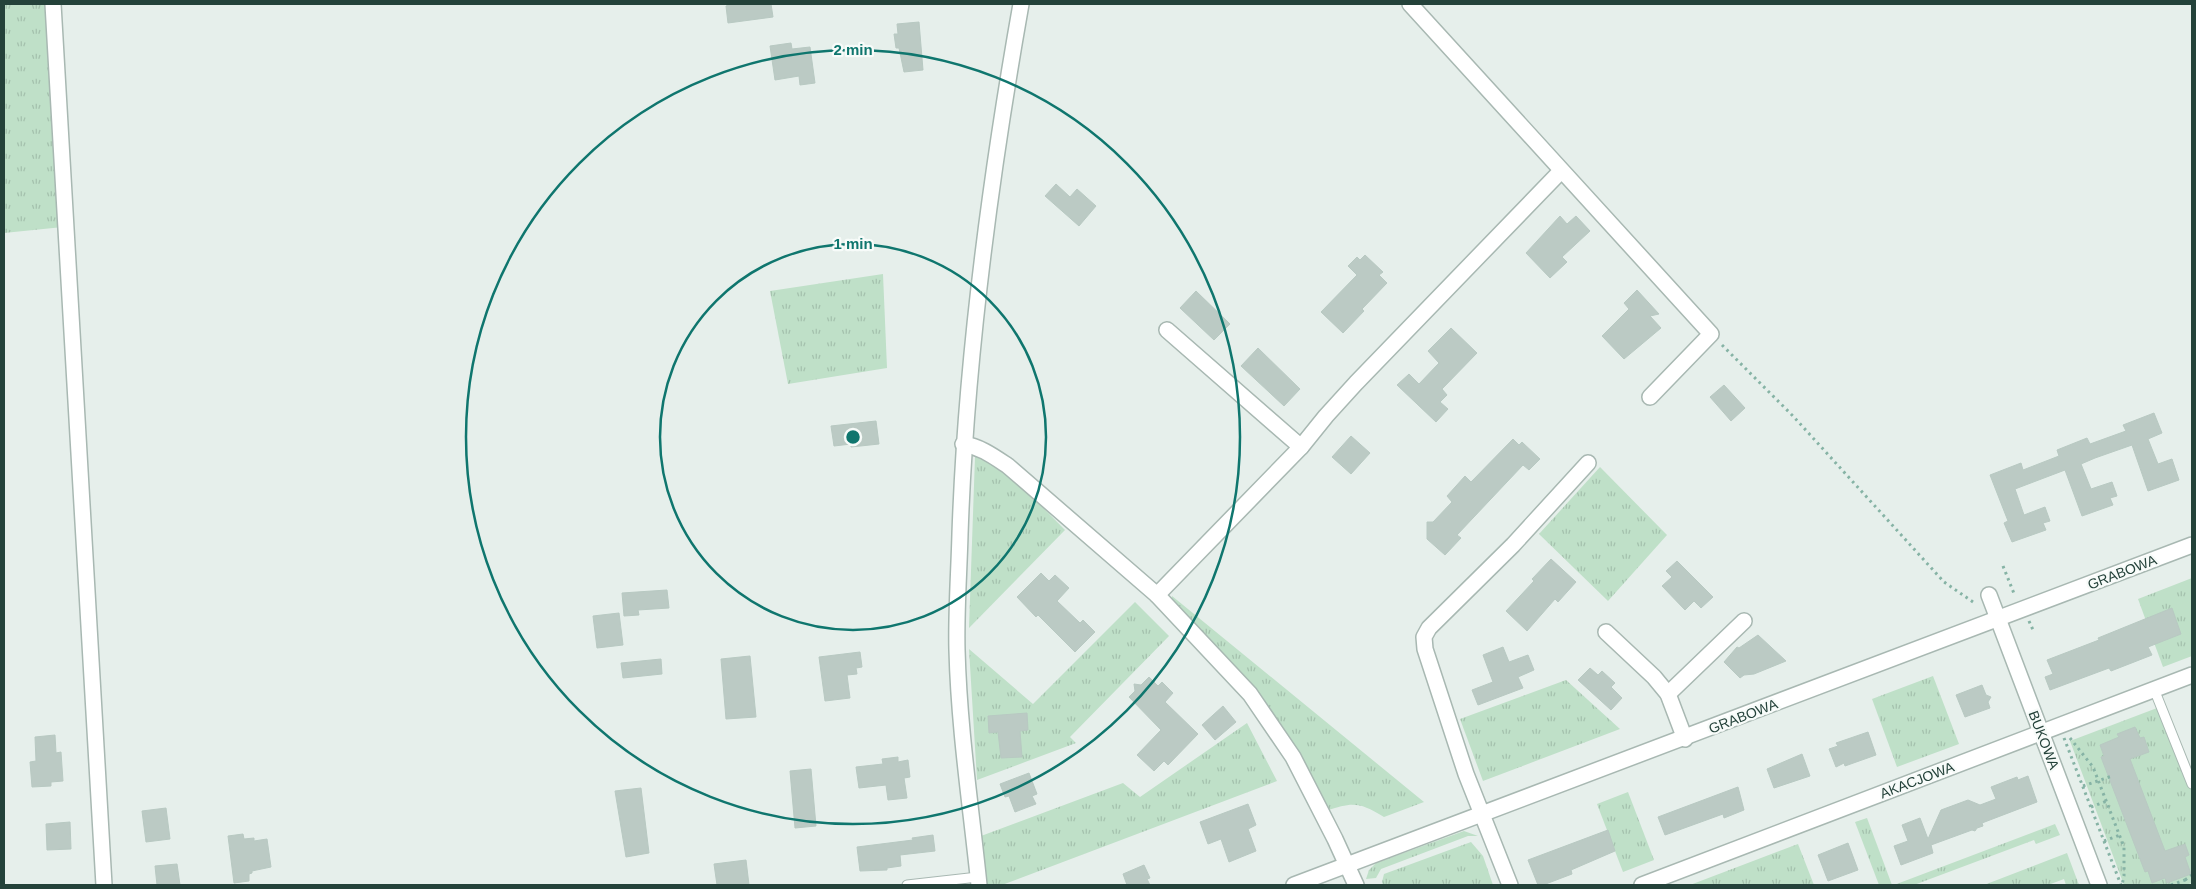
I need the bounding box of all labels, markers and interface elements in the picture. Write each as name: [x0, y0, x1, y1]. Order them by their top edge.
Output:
text: 2 min: [833, 41, 873, 58]
text: 1 min: [833, 235, 873, 252]
centre of rings: [844, 428, 862, 446]
street label: GRABOWA: [2085, 551, 2159, 592]
street label: GRABOWA: [1706, 695, 1780, 736]
street label: BUKOWA: [2025, 708, 2063, 772]
street label: AKACJOWA: [1878, 758, 1957, 801]

